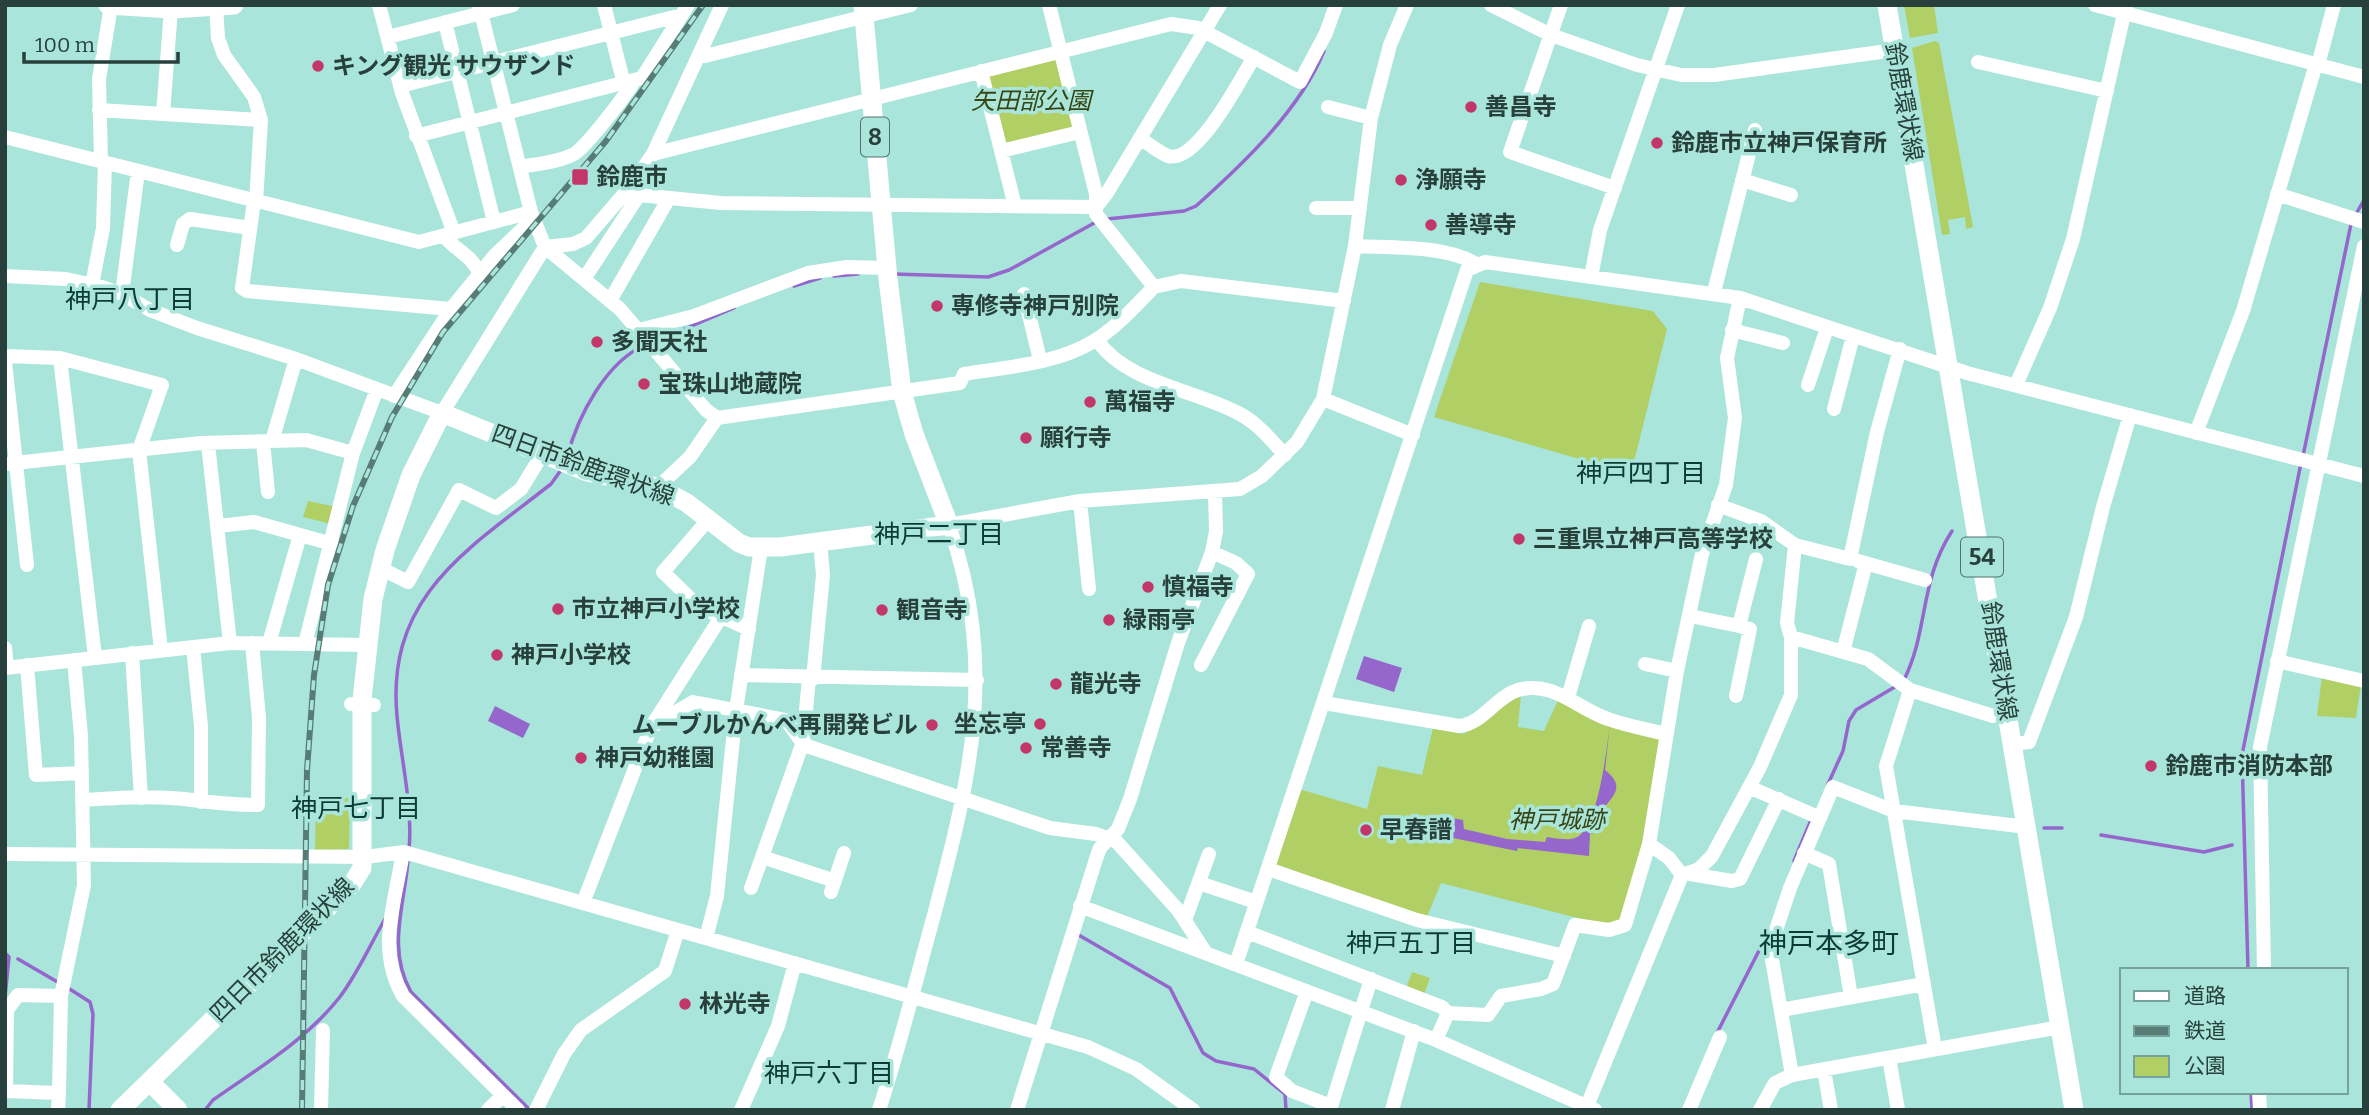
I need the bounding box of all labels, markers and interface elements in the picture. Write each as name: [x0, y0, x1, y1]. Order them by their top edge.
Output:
scale bar: [24, 21, 178, 65]
text: 100 m: [35, 32, 95, 58]
street label: 鈴鹿環状線: [1880, 40, 1928, 164]
place label: キング観光 サウザンド: [332, 52, 576, 80]
marker: キング観光 サウザンド: [310, 58, 326, 74]
park label: 矢田部公園: [971, 87, 1094, 115]
place label: 善昌寺: [1485, 93, 1557, 121]
marker: 善昌寺: [1463, 99, 1479, 115]
road number: 8: [861, 118, 889, 156]
place label: 鈴鹿市立神戸保育所: [1671, 129, 1887, 157]
marker: 鈴鹿市立神戸保育所: [1649, 135, 1665, 151]
place label: 鈴鹿市: [596, 163, 668, 191]
place label: 浄願寺: [1415, 166, 1487, 194]
marker: 鈴鹿市: [570, 167, 590, 187]
marker: 浄願寺: [1393, 172, 1409, 188]
place label: 善導寺: [1445, 211, 1517, 239]
marker: 善導寺: [1423, 217, 1439, 233]
district label: 神戸八丁目: [65, 284, 195, 315]
place label: 専修寺神戸別院: [951, 292, 1119, 320]
marker: 専修寺神戸別院: [929, 298, 945, 314]
place label: 多聞天社: [611, 328, 707, 356]
marker: 多聞天社: [589, 334, 605, 350]
place label: 宝珠山地蔵院: [658, 370, 802, 398]
marker: 宝珠山地蔵院: [636, 376, 652, 392]
place label: 萬福寺: [1104, 388, 1176, 416]
marker: 萬福寺: [1082, 394, 1098, 410]
street label: 四日市鈴鹿環状線: [488, 419, 678, 511]
place label: 願行寺: [1040, 424, 1112, 452]
marker: 願行寺: [1018, 430, 1034, 446]
district label: 神戸四丁目: [1576, 458, 1706, 489]
district label: 神戸二丁目: [874, 519, 1004, 550]
place label: 三重県立神戸高等学校: [1533, 525, 1773, 553]
marker: 三重県立神戸高等学校: [1511, 531, 1527, 547]
road number: 54: [1961, 538, 2003, 576]
place label: 慎福寺: [1162, 573, 1234, 601]
marker: 慎福寺: [1140, 579, 1156, 595]
place label: 市立神戸小学校: [572, 595, 740, 623]
place label: 観音寺: [896, 596, 968, 624]
street label: 鈴鹿環状線: [1976, 600, 2022, 722]
marker: 市立神戸小学校: [550, 601, 566, 617]
marker: 観音寺: [874, 602, 890, 618]
place label: 緑雨亭: [1123, 606, 1195, 634]
marker: 緑雨亭: [1101, 612, 1117, 628]
place label: 神戸小学校: [511, 641, 631, 669]
marker: 神戸小学校: [489, 647, 505, 663]
place label: 龍光寺: [1070, 670, 1142, 698]
marker: 龍光寺: [1048, 676, 1064, 692]
place label: 坐忘亭: [954, 710, 1026, 738]
place label: ムーブルかんべ再開発ビル: [631, 711, 918, 739]
marker: 坐忘亭: [1032, 716, 1048, 732]
marker: ムーブルかんべ再開発ビル: [924, 717, 940, 733]
place label: 常善寺: [1040, 734, 1112, 762]
marker: 常善寺: [1018, 740, 1034, 756]
place label: 神戸幼稚園: [595, 744, 715, 772]
marker: 神戸幼稚園: [573, 750, 589, 766]
place label: 鈴鹿市消防本部: [2165, 752, 2333, 780]
marker: 鈴鹿市消防本部: [2143, 758, 2159, 774]
district label: 神戸七丁目: [291, 793, 421, 824]
park label: 神戸城跡: [1509, 806, 1609, 834]
place label: 早春譜: [1380, 816, 1452, 844]
marker: 早春譜: [1358, 822, 1374, 838]
street label: 四日市鈴鹿環状線: [204, 872, 360, 1028]
district label: 神戸本多町: [1759, 927, 1899, 960]
district label: 神戸五丁目: [1346, 928, 1476, 959]
legend: [2120, 968, 2348, 1094]
text: 道路: [2184, 983, 2226, 1009]
place label: 林光寺: [699, 990, 771, 1018]
marker: 林光寺: [677, 996, 693, 1012]
text: 鉄道: [2184, 1018, 2226, 1044]
text: 公園: [2184, 1053, 2226, 1079]
district label: 神戸六丁目: [764, 1058, 894, 1089]

